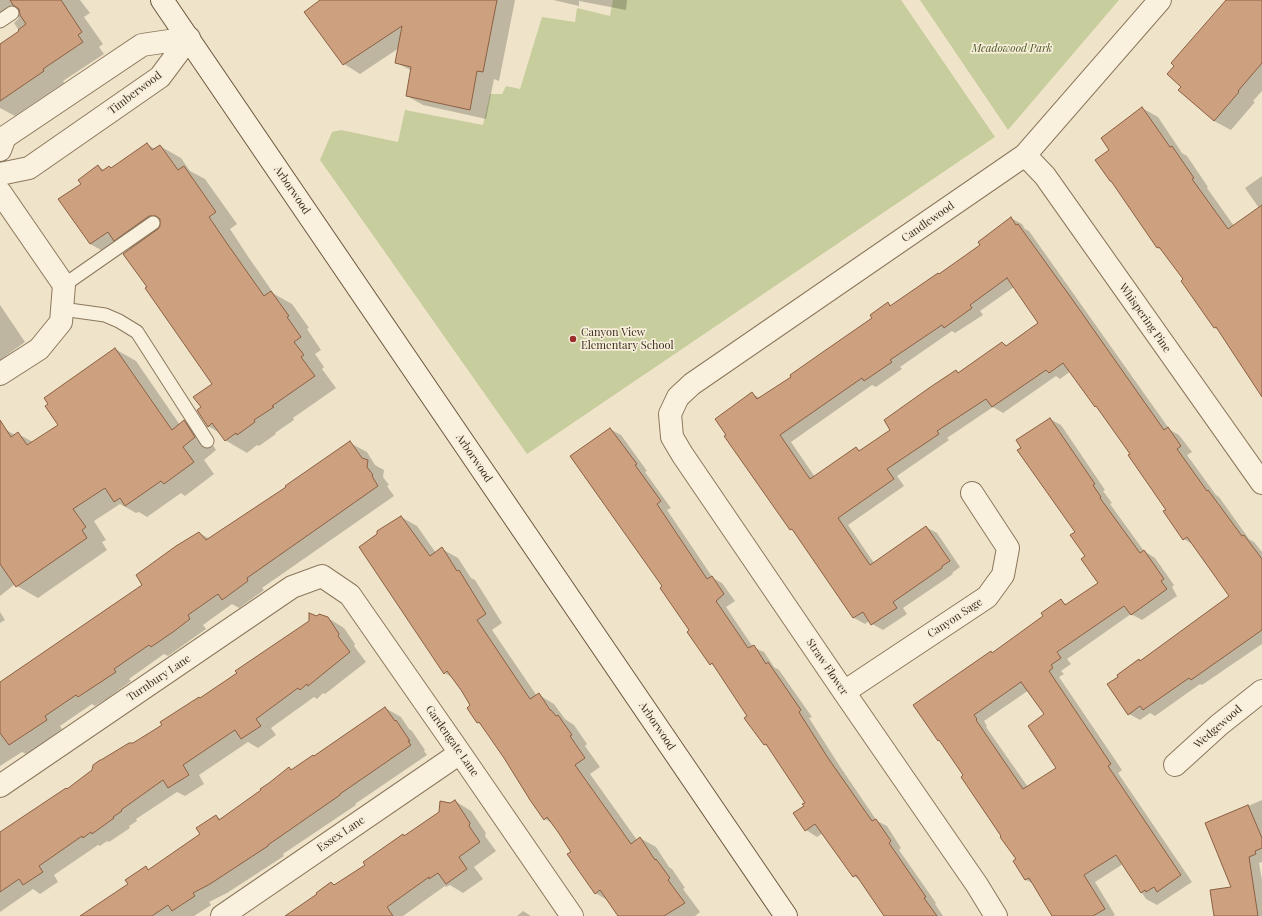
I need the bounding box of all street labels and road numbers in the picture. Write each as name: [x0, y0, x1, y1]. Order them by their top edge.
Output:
street label: Timberwood: [106, 69, 164, 117]
street label: Arborwood: [271, 163, 313, 217]
street label: Candlewood: [899, 199, 957, 245]
street label: Whispering Pine: [1116, 281, 1174, 355]
street label: Arborwood: [453, 431, 495, 485]
street label: Canyon Sage: [925, 595, 985, 641]
street label: Straw Flower: [803, 636, 851, 698]
street label: Turnbury Lane: [125, 652, 193, 704]
street label: Arborwood: [636, 699, 678, 753]
street label: Gardengate Lane: [423, 703, 481, 779]
street label: Wedgewood: [1191, 703, 1245, 751]
street label: Essex Lane: [315, 813, 367, 855]

